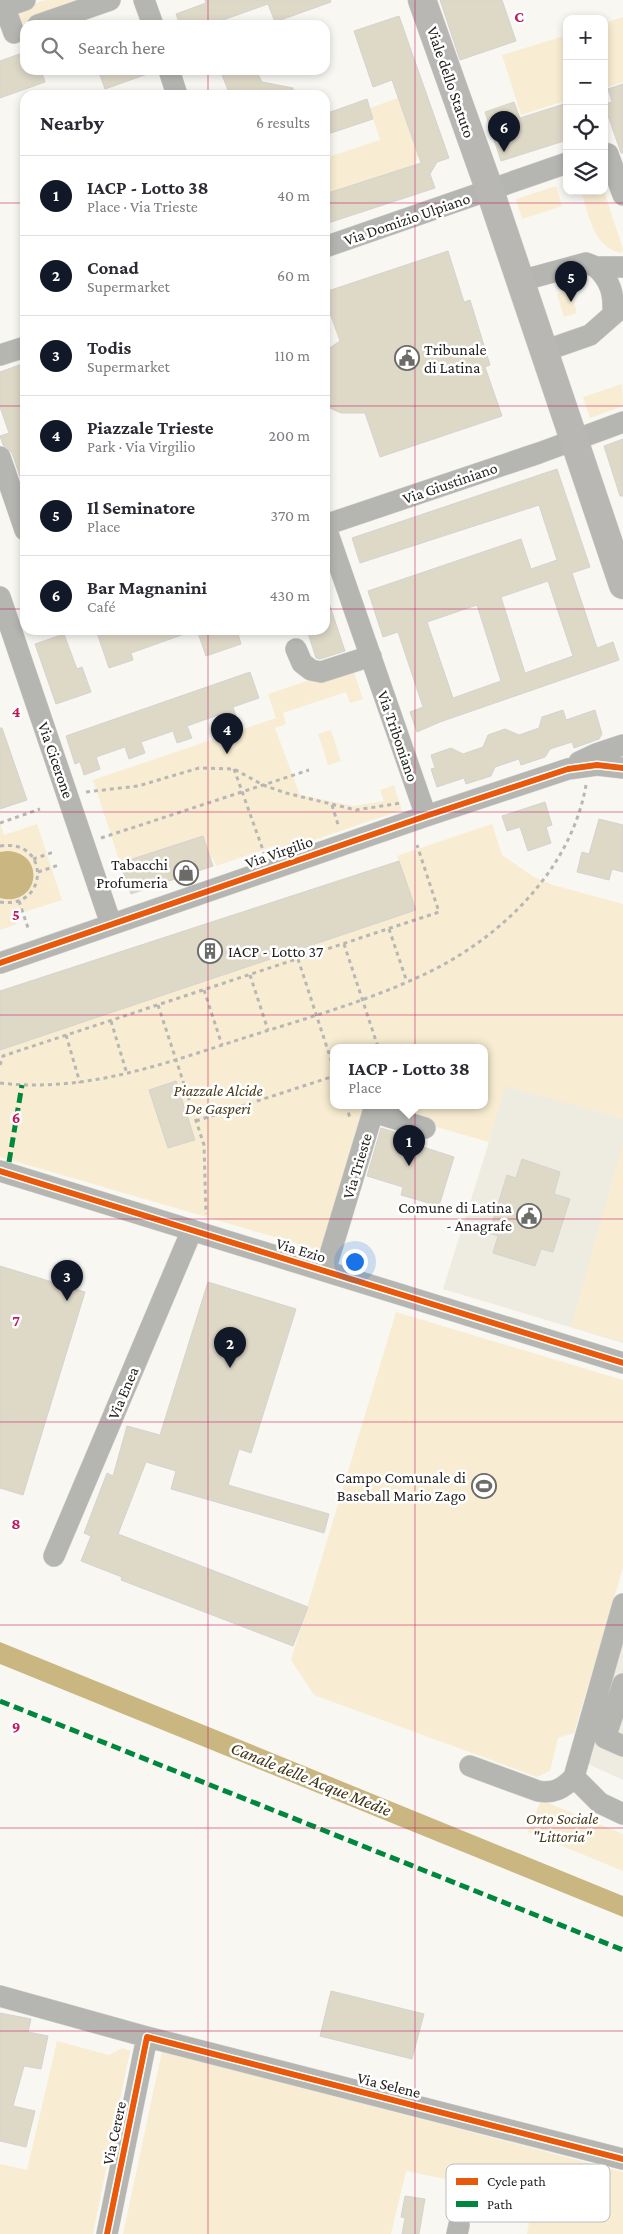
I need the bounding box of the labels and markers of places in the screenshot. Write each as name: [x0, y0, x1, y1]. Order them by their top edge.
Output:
pin: 6: [488, 111, 520, 152]
pin: 5: [555, 261, 587, 302]
place label: Tribunale di Latina: [424, 341, 487, 376]
public building icon: Tribunale di Latina: [394, 345, 420, 371]
pin: 4: [211, 713, 243, 754]
place label: Tabacchi Profumeria: [96, 856, 169, 891]
shop icon: Tabacchi Profumeria: [173, 860, 199, 886]
building icon: IACP - Lotto 37: [197, 938, 223, 964]
place label: IACP - Lotto 37: [228, 943, 324, 960]
pin: 1: [393, 1125, 425, 1166]
place label: Comune di Latina - Anagrafe: [398, 1199, 513, 1235]
public building icon: Comune di Latina - Anagrafe: [516, 1203, 542, 1229]
pin: 3: [51, 1260, 83, 1301]
pin: 2: [214, 1327, 246, 1368]
place label: Campo Comunale di Baseball Mario Zago: [336, 1469, 466, 1505]
sports icon: Campo Comunale di Baseball Mario Zago: [471, 1473, 497, 1499]

